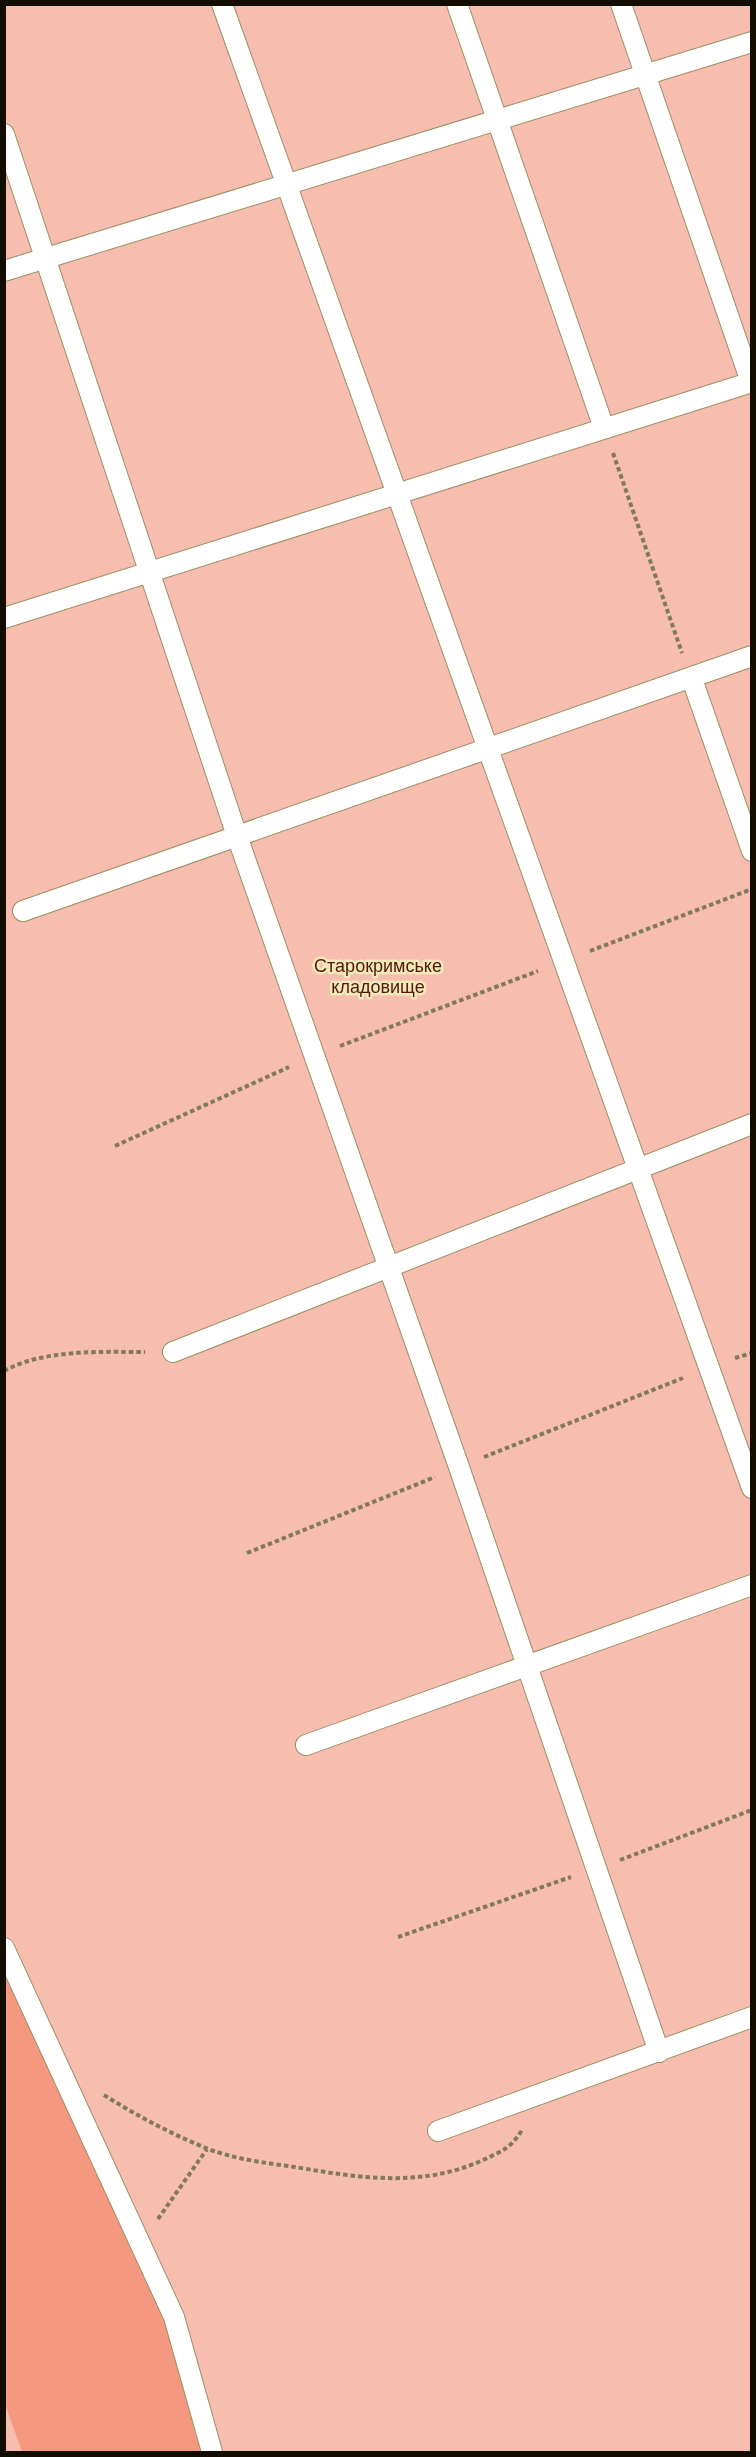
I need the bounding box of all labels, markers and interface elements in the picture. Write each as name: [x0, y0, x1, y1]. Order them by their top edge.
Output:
park label: Старокримське кладовище: [314, 954, 442, 999]

